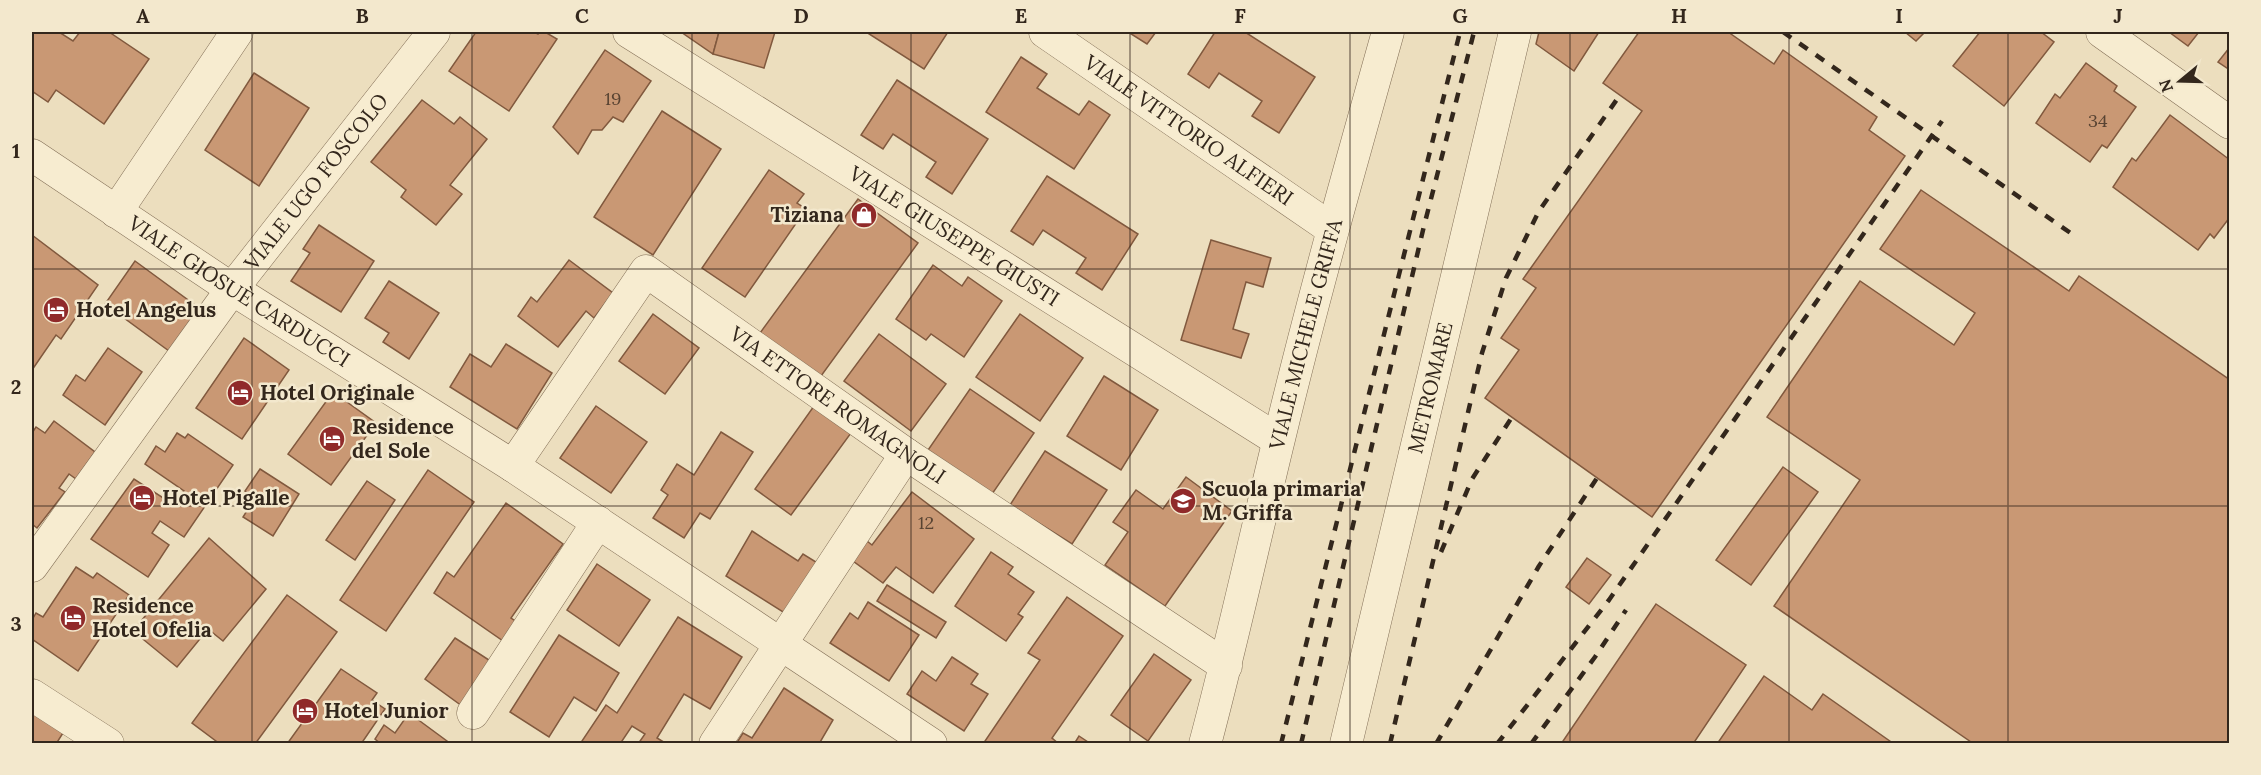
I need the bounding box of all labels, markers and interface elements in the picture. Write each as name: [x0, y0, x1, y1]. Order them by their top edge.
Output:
text: A: [136, 3, 150, 28]
text: B: [355, 3, 369, 28]
text: C: [575, 3, 589, 28]
text: D: [793, 3, 809, 28]
text: E: [1015, 3, 1027, 28]
text: F: [1234, 3, 1246, 28]
text: G: [1452, 3, 1468, 28]
text: H: [1671, 3, 1687, 28]
text: I: [1895, 3, 1903, 28]
text: J: [2113, 3, 2123, 28]
street label: VIALE VITTORIO ALFIERI: [1078, 48, 1299, 211]
north arrow: [2150, 51, 2210, 111]
text: N: [2154, 77, 2177, 95]
house number: 19: [605, 87, 621, 110]
street label: VIALE UGO FOSCOLO: [237, 88, 394, 276]
house number: 34: [2088, 109, 2108, 132]
text: 1: [12, 138, 20, 163]
street label: VIALE GIUSEPPE GIUSTI: [843, 159, 1065, 312]
shop icon: Tiziana: [849, 200, 879, 230]
place label: Tiziana: [771, 201, 844, 228]
street label: VIALE GIOSUÈ CARDUCCI: [122, 209, 355, 373]
street label: VIALE MICHELE GRIFFA: [1263, 215, 1349, 453]
hotel icon: Hotel Angelus: [41, 295, 71, 325]
place label: Hotel Angelus: [76, 296, 216, 323]
street label: METROMARE: [1401, 319, 1459, 456]
street label: VIA ETTORE ROMAGNOLI: [724, 320, 951, 490]
text: 2: [11, 374, 21, 399]
hotel icon: Hotel Originale: [225, 378, 255, 408]
place label: Hotel Originale: [260, 379, 415, 406]
place label: Residence del Sole: [352, 413, 454, 464]
hotel icon: Residence del Sole: [317, 424, 347, 454]
place label: Scuola primaria M. Griffa: [1202, 475, 1361, 526]
hotel icon: Hotel Pigalle: [127, 483, 157, 513]
place label: Hotel Pigalle: [162, 484, 290, 511]
school or university icon: Scuola primaria M. Griffa: [1168, 486, 1198, 516]
house number: 12: [918, 511, 934, 534]
place label: Residence Hotel Ofelia: [92, 592, 212, 643]
hotel icon: Residence Hotel Ofelia: [58, 603, 88, 633]
text: 3: [10, 611, 22, 636]
hotel icon: Hotel Junior: [290, 696, 320, 726]
place label: Hotel Junior: [324, 697, 449, 724]

